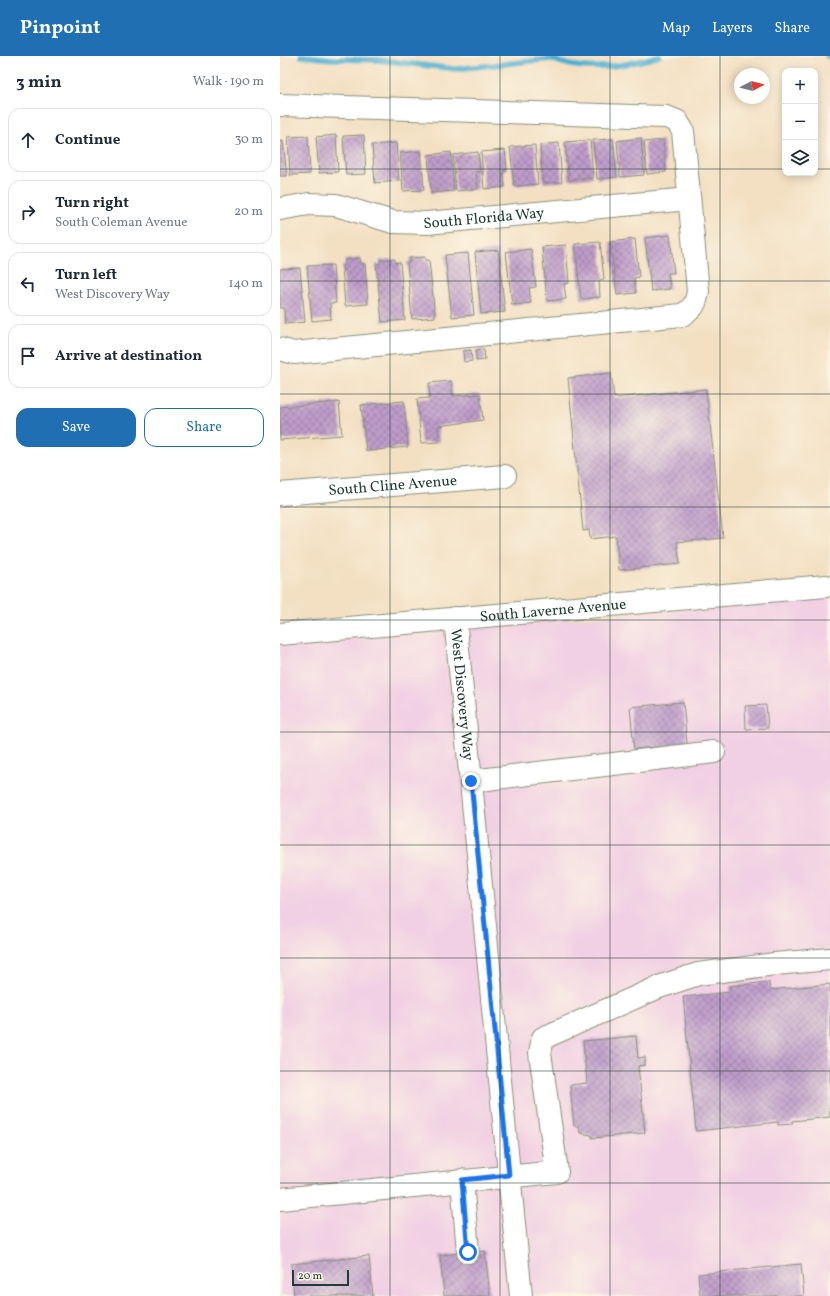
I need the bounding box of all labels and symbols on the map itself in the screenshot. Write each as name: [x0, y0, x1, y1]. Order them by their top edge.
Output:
north arrow: [734, 68, 770, 104]
street label: South Florida Way: [423, 203, 545, 235]
street label: South Cline Avenue: [328, 471, 458, 502]
street label: South Laverne Avenue: [479, 595, 627, 628]
street label: West Discovery Way: [444, 628, 478, 762]
route end: [462, 772, 480, 790]
route start: [459, 1243, 477, 1261]
scale bar: [292, 1268, 349, 1287]

